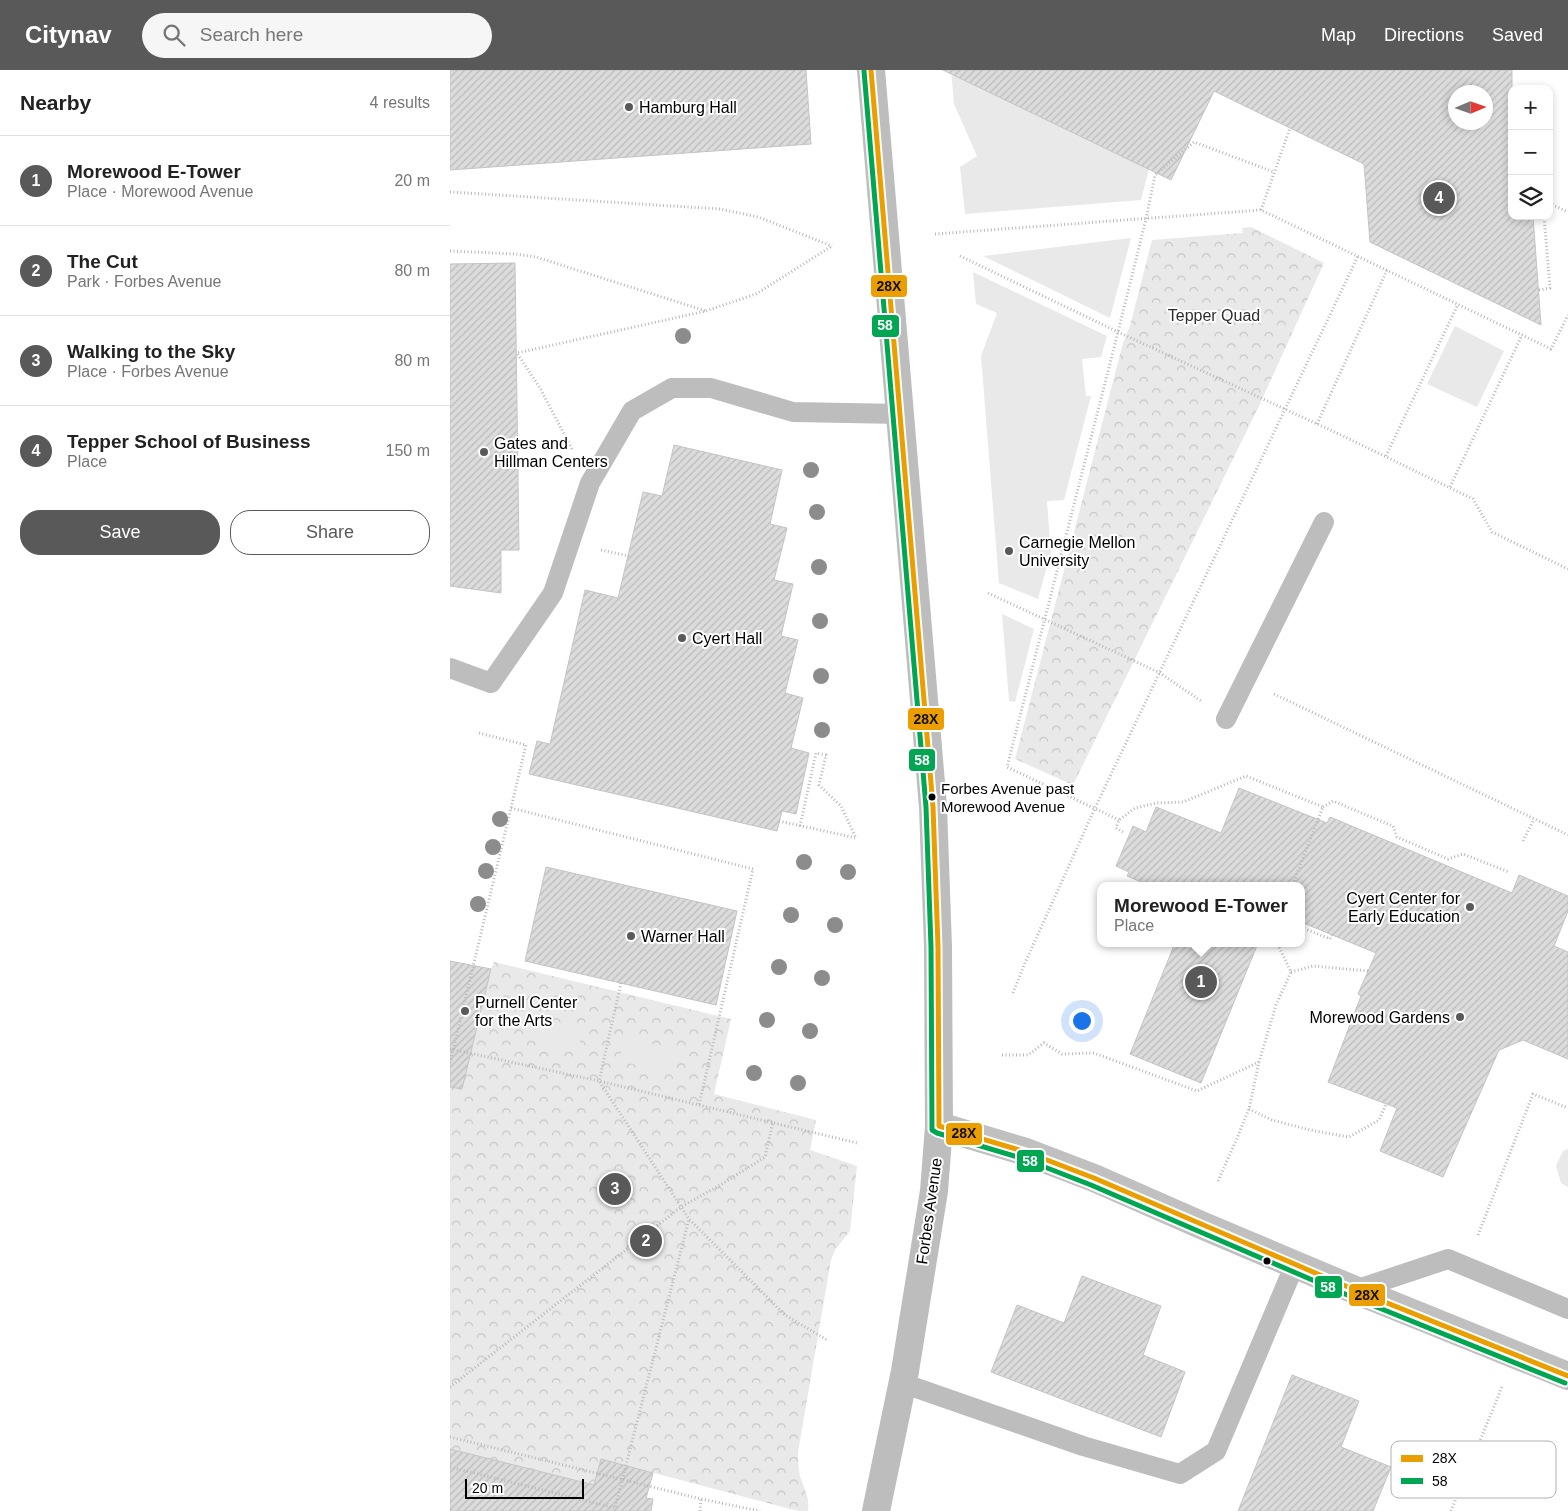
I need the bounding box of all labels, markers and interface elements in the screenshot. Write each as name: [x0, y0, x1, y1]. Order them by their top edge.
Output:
search box: [142, 13, 492, 58]
text: Citynav: [25, 21, 112, 48]
icon: search: [160, 21, 188, 49]
text: Search here: [200, 24, 303, 45]
text: Map: [1321, 25, 1356, 45]
text: Directions: [1384, 25, 1464, 45]
text: Saved: [1492, 25, 1543, 45]
north arrow: [1448, 85, 1493, 130]
map controls: [1508, 85, 1553, 220]
button: +: [1508, 85, 1553, 130]
text: Nearby: [20, 91, 91, 114]
text: 4 results: [370, 94, 430, 111]
place label: Hamburg Hall: [639, 99, 737, 116]
marker: Hamburg Hall: [623, 101, 635, 113]
button: −: [1508, 130, 1553, 175]
text: Morewood E-Tower: [67, 161, 241, 182]
text: 1: [32, 172, 40, 189]
text: 20 m: [394, 172, 430, 189]
button: layers: [1508, 175, 1553, 220]
pin: 4: [1423, 179, 1455, 217]
text: Place · Morewood Avenue: [67, 183, 253, 200]
text: The Cut: [67, 251, 138, 272]
text: 2: [32, 262, 40, 279]
text: 80 m: [394, 262, 430, 279]
text: Park · Forbes Avenue: [67, 273, 221, 290]
line badge: 28X: [870, 274, 908, 298]
text: 28X: [877, 278, 902, 294]
park label: Tepper Quad: [1168, 307, 1260, 324]
line badge: 58: [871, 314, 900, 338]
text: 58: [877, 317, 893, 333]
text: Walking to the Sky: [67, 341, 235, 362]
text: 3: [32, 352, 40, 369]
text: 80 m: [394, 352, 430, 369]
text: Place · Forbes Avenue: [67, 363, 229, 380]
text: Tepper School of Business: [67, 431, 311, 452]
place label: Gates and Hillman Centers: [494, 435, 608, 470]
text: 4: [32, 442, 40, 459]
text: 150 m: [386, 442, 430, 459]
marker: Gates and Hillman Centers: [478, 446, 490, 458]
text: Place: [67, 453, 107, 470]
button: Save: [20, 510, 220, 555]
button: Share: [230, 510, 430, 555]
place label: Carnegie Mellon University: [1019, 534, 1136, 569]
marker: Carnegie Mellon University: [1003, 545, 1015, 557]
place label: Cyert Hall: [692, 630, 762, 647]
marker: Cyert Hall: [676, 632, 688, 644]
line badge: 28X: [907, 707, 945, 731]
text: 28X: [914, 711, 939, 727]
line badge: 58: [908, 748, 936, 772]
text: 58: [914, 752, 930, 768]
place label: Forbes Avenue past Morewood Avenue: [941, 780, 1075, 815]
marker: Forbes Avenue past Morewood Avenue: [927, 792, 937, 802]
popup: [1097, 882, 1305, 947]
place label: Cyert Center for Early Education: [1346, 890, 1461, 925]
text: Morewood E-Tower: [1114, 895, 1288, 916]
marker: Cyert Center for Early Education: [1464, 901, 1476, 913]
text: Place: [1114, 917, 1154, 934]
place label: Warner Hall: [641, 928, 725, 945]
marker: Warner Hall: [625, 930, 637, 942]
pin: 1: [1185, 963, 1217, 1001]
place label: Purnell Center for the Arts: [475, 994, 578, 1029]
marker: Purnell Center for the Arts: [459, 1005, 471, 1017]
your location: [1069, 1008, 1095, 1034]
place label: Morewood Gardens: [1309, 1009, 1450, 1026]
marker: Morewood Gardens: [1454, 1011, 1466, 1023]
line badge: 28X: [945, 1122, 983, 1146]
text: 28X: [952, 1125, 977, 1141]
line badge: 58: [1016, 1149, 1045, 1173]
text: 58: [1022, 1153, 1038, 1169]
street label: Forbes Avenue: [913, 1157, 945, 1265]
pin: 3: [599, 1170, 631, 1208]
pin: 2: [630, 1222, 662, 1260]
unlabelled marker: [1262, 1256, 1272, 1266]
line badge: 58: [1314, 1275, 1343, 1299]
text: 58: [1320, 1279, 1336, 1295]
line badge: 28X: [1348, 1283, 1386, 1307]
text: 28X: [1355, 1287, 1380, 1303]
legend: [1391, 1441, 1556, 1498]
text: 28X: [1432, 1450, 1458, 1466]
text: 58: [1432, 1473, 1448, 1489]
scale bar: [465, 1476, 584, 1499]
text: 20 m: [472, 1480, 503, 1496]

